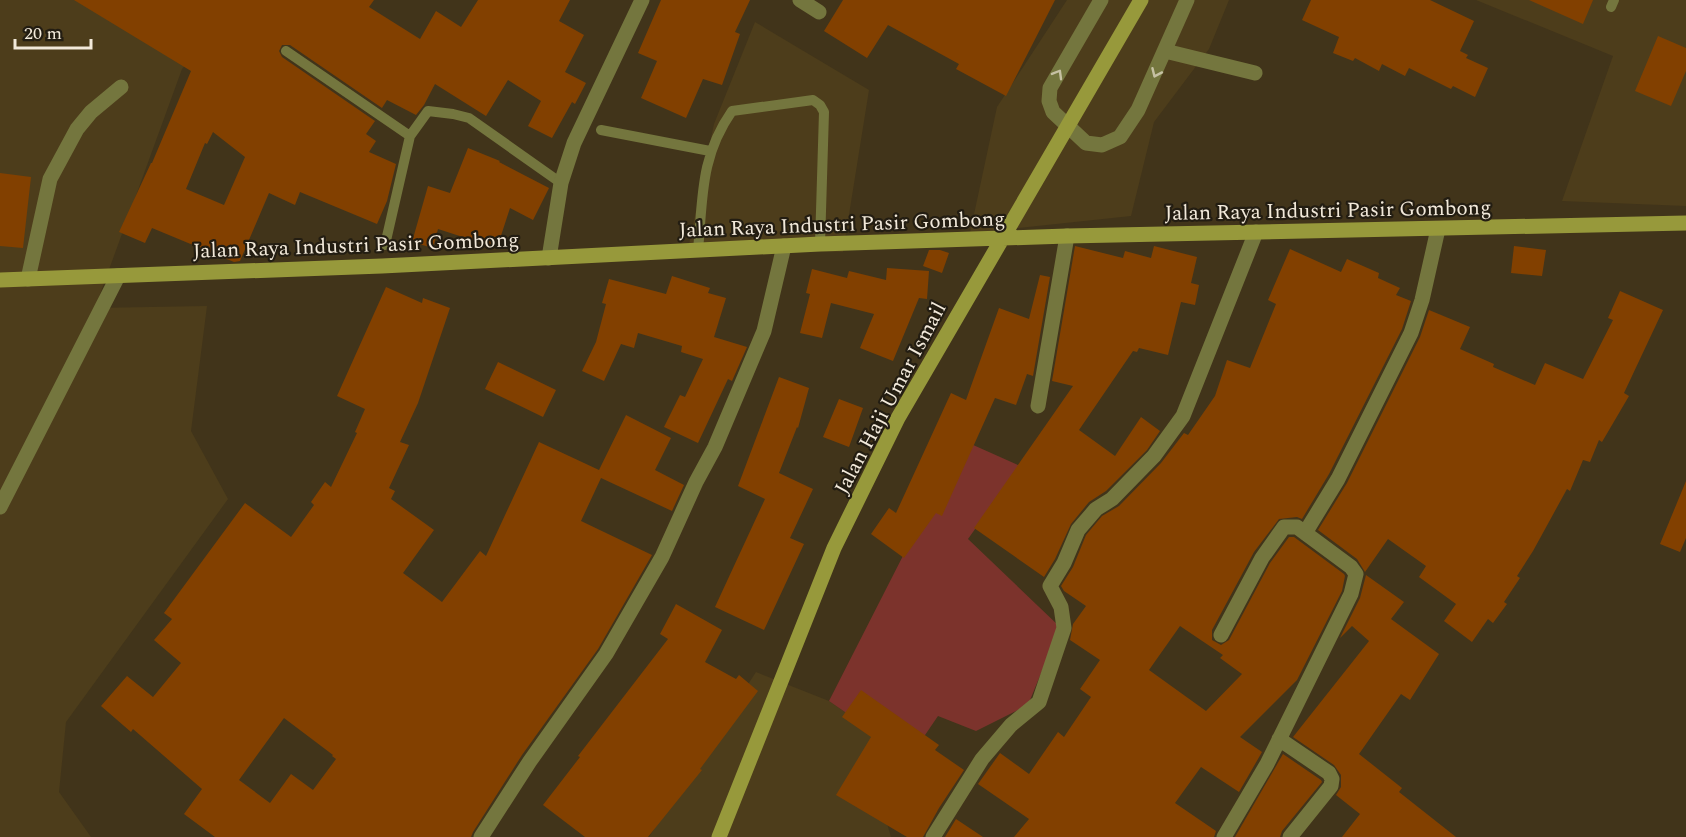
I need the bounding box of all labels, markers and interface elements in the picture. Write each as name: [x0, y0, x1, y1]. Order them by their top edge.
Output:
scale bar: [15, 12, 92, 50]
text: 20 m: [24, 20, 62, 47]
one-way arrow: [1151, 66, 1163, 77]
one-way arrow: [1050, 70, 1062, 80]
street label: Jalan Raya Industri Pasir Gombong: [1164, 192, 1492, 230]
street label: Jalan Raya Industri Pasir Gombong: [678, 203, 1006, 247]
street label: Jalan Raya Industri Pasir Gombong: [192, 224, 520, 268]
street label: Jalan Haji Umar Ismail: [827, 297, 955, 500]

